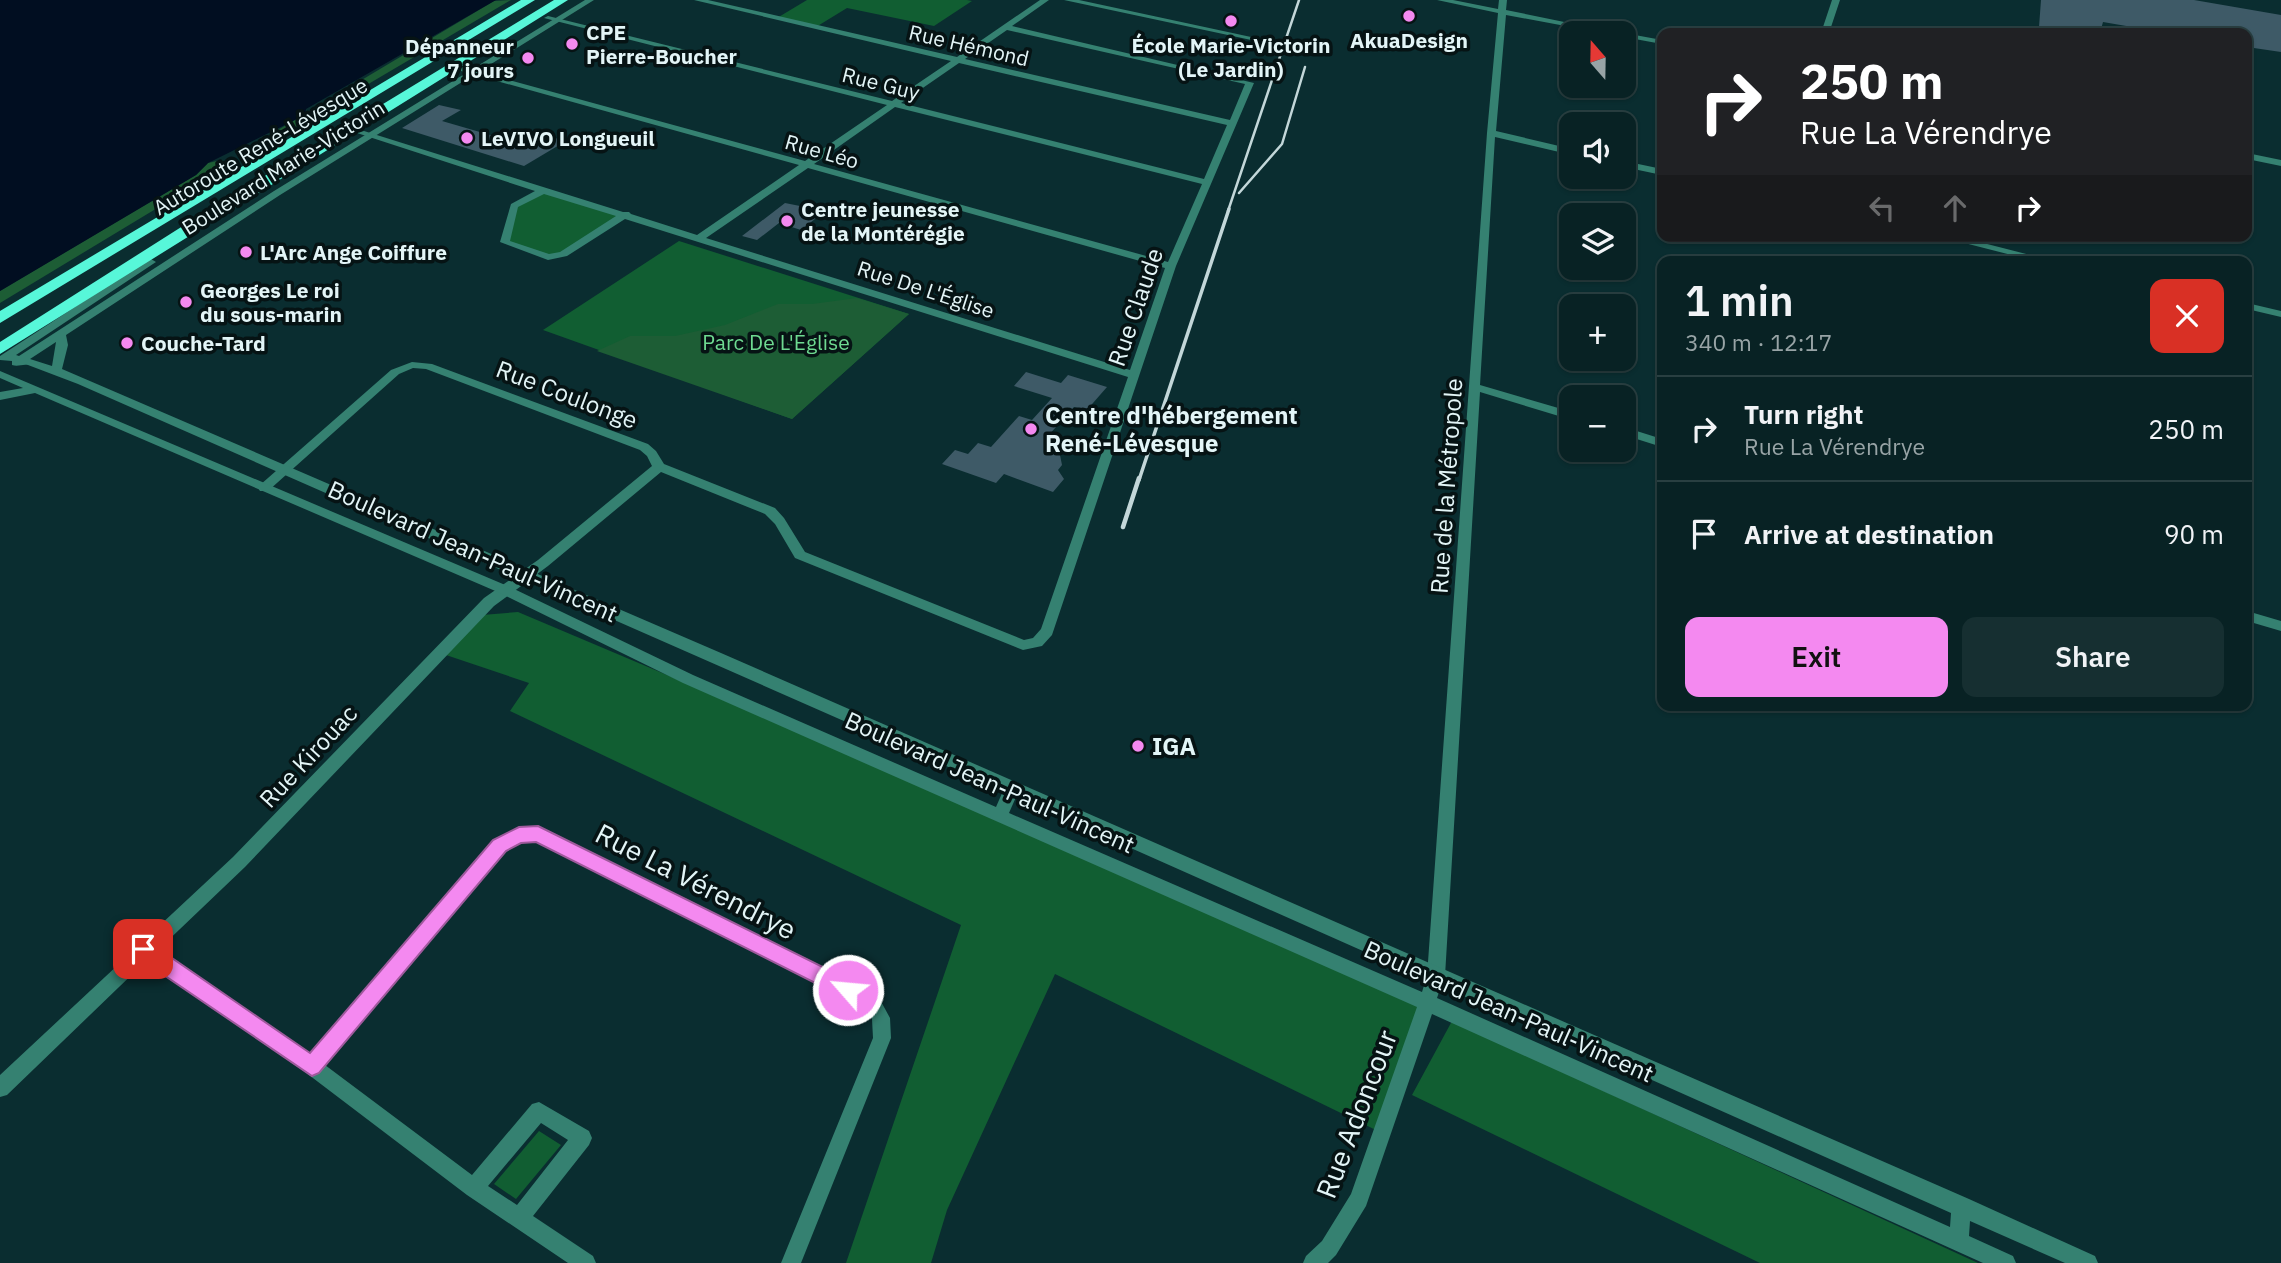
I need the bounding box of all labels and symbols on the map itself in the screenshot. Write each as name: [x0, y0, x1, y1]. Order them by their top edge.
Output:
marker: AkuaDesign: [1401, 8, 1417, 24]
marker: École Marie-Victorin (Le Jardin): [1223, 13, 1239, 29]
place label: CPE Pierre-Boucher: [586, 18, 737, 70]
street label: Rue Hémond: [906, 18, 1032, 72]
north arrow: [1559, 21, 1636, 98]
place label: AkuaDesign: [1350, 26, 1468, 54]
place label: École Marie-Victorin (Le Jardin): [1131, 31, 1331, 83]
place label: Dépanneur 7 jours: [405, 32, 515, 84]
marker: CPE Pierre-Boucher: [564, 36, 580, 52]
marker: Dépanneur 7 jours: [520, 50, 536, 66]
street label: Rue Guy: [839, 60, 923, 106]
street label: Autoroute René-Lévesque: [148, 71, 372, 221]
street label: Boulevard Marie-Victorin: [176, 93, 390, 241]
place label: LeVIVO Longueuil: [481, 124, 655, 152]
street label: Rue Léo: [782, 127, 862, 175]
marker: LeVIVO Longueuil: [459, 130, 475, 146]
place label: Centre jeunesse de la Montérégie: [801, 195, 965, 247]
marker: Centre jeunesse de la Montérégie: [779, 213, 795, 229]
place label: L'Arc Ange Coiffure: [260, 238, 447, 266]
marker: L'Arc Ange Coiffure: [238, 244, 254, 260]
street label: Rue Claude: [1100, 244, 1170, 370]
street label: Rue De L'Église: [854, 254, 998, 324]
place label: Georges Le roi du sous-marin: [200, 276, 342, 328]
marker: Georges Le roi du sous-marin: [178, 294, 194, 310]
park label: Parc De L'Église: [702, 328, 850, 356]
place label: Couche-Tard: [141, 329, 266, 357]
marker: Couche-Tard: [119, 335, 135, 351]
street label: Rue Coulonge: [492, 352, 642, 436]
street label: Rue de la Métropole: [1423, 377, 1469, 595]
place label: Centre d'hébergement René-Lévesque: [1045, 399, 1298, 459]
marker: Centre d'hébergement René-Lévesque: [1023, 421, 1039, 437]
street label: Boulevard Jean-Paul-Vincent: [323, 473, 623, 629]
street label: Rue Kirouac: [252, 698, 364, 814]
street label: Boulevard Jean-Paul-Vincent: [840, 704, 1140, 860]
place label: IGA: [1152, 730, 1196, 762]
marker: IGA: [1130, 738, 1146, 754]
street label: Rue La Vérendrye: [589, 814, 803, 948]
pin: [113, 919, 173, 979]
street label: Boulevard Jean-Paul-Vincent: [1359, 933, 1659, 1089]
position arrow: [811, 953, 885, 1027]
street label: Rue Adoncour: [1307, 1025, 1405, 1203]

